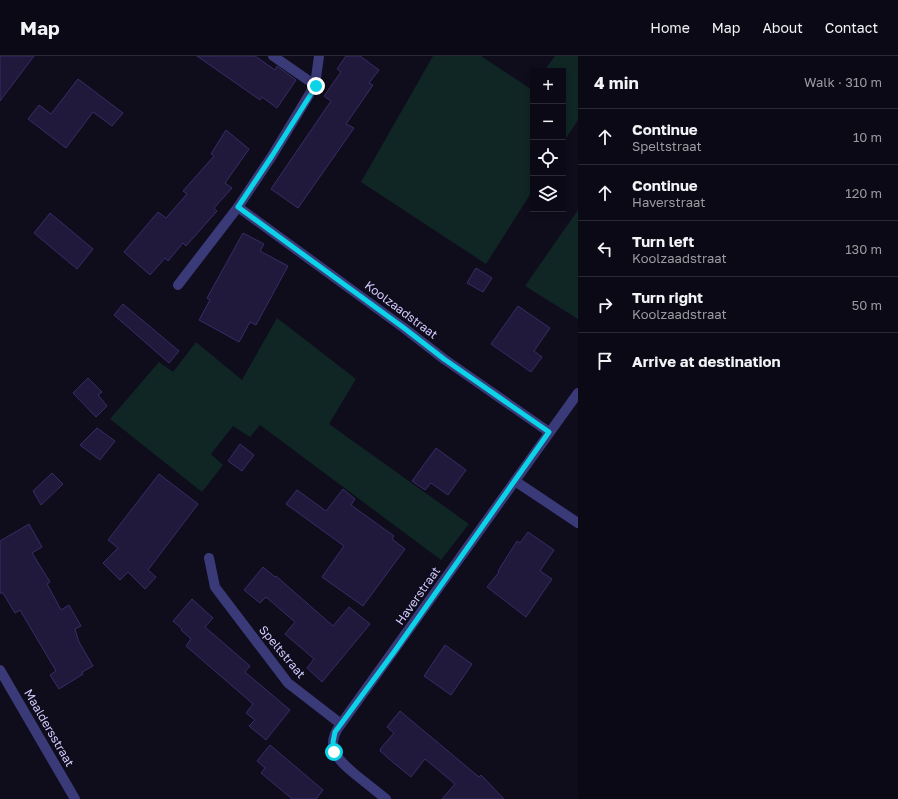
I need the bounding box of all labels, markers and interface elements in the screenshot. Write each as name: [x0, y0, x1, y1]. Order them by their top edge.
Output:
text: Map: [20, 16, 60, 39]
text: Home: [650, 19, 690, 36]
text: Map: [712, 19, 740, 36]
text: About: [762, 19, 803, 36]
text: Contact: [825, 19, 878, 36]
map controls: [530, 68, 566, 212]
button: +: [530, 68, 566, 104]
text: 4 min: [594, 72, 639, 93]
text: Walk · 310 m: [804, 74, 882, 90]
route end: [307, 77, 325, 95]
button: −: [530, 104, 566, 140]
text: Continue: [632, 120, 698, 138]
icon: ahead: [594, 126, 616, 148]
text: 10 m: [853, 129, 882, 145]
text: Speltstraat: [632, 138, 702, 154]
button: locate: [530, 140, 566, 176]
button: layers: [530, 176, 566, 212]
text: Continue: [632, 176, 698, 194]
icon: ahead: [594, 182, 616, 204]
text: 120 m: [845, 185, 882, 201]
text: Haverstraat: [632, 194, 705, 210]
text: Turn left: [632, 232, 694, 250]
icon: left: [594, 238, 616, 260]
text: 130 m: [845, 241, 882, 257]
text: Koolzaadstraat: [632, 250, 727, 266]
street label: Koolzaadstraat: [362, 277, 441, 342]
text: Turn right: [632, 288, 703, 306]
icon: right: [594, 294, 616, 316]
text: 50 m: [852, 297, 882, 313]
text: Koolzaadstraat: [632, 306, 727, 322]
icon: arrive: [594, 350, 616, 372]
text: Arrive at destination: [632, 352, 781, 370]
street label: Haverstraat: [392, 564, 443, 628]
street label: Speltstraat: [256, 622, 309, 681]
street label: Maaldersstraat: [21, 686, 78, 769]
route start: [325, 743, 343, 761]

